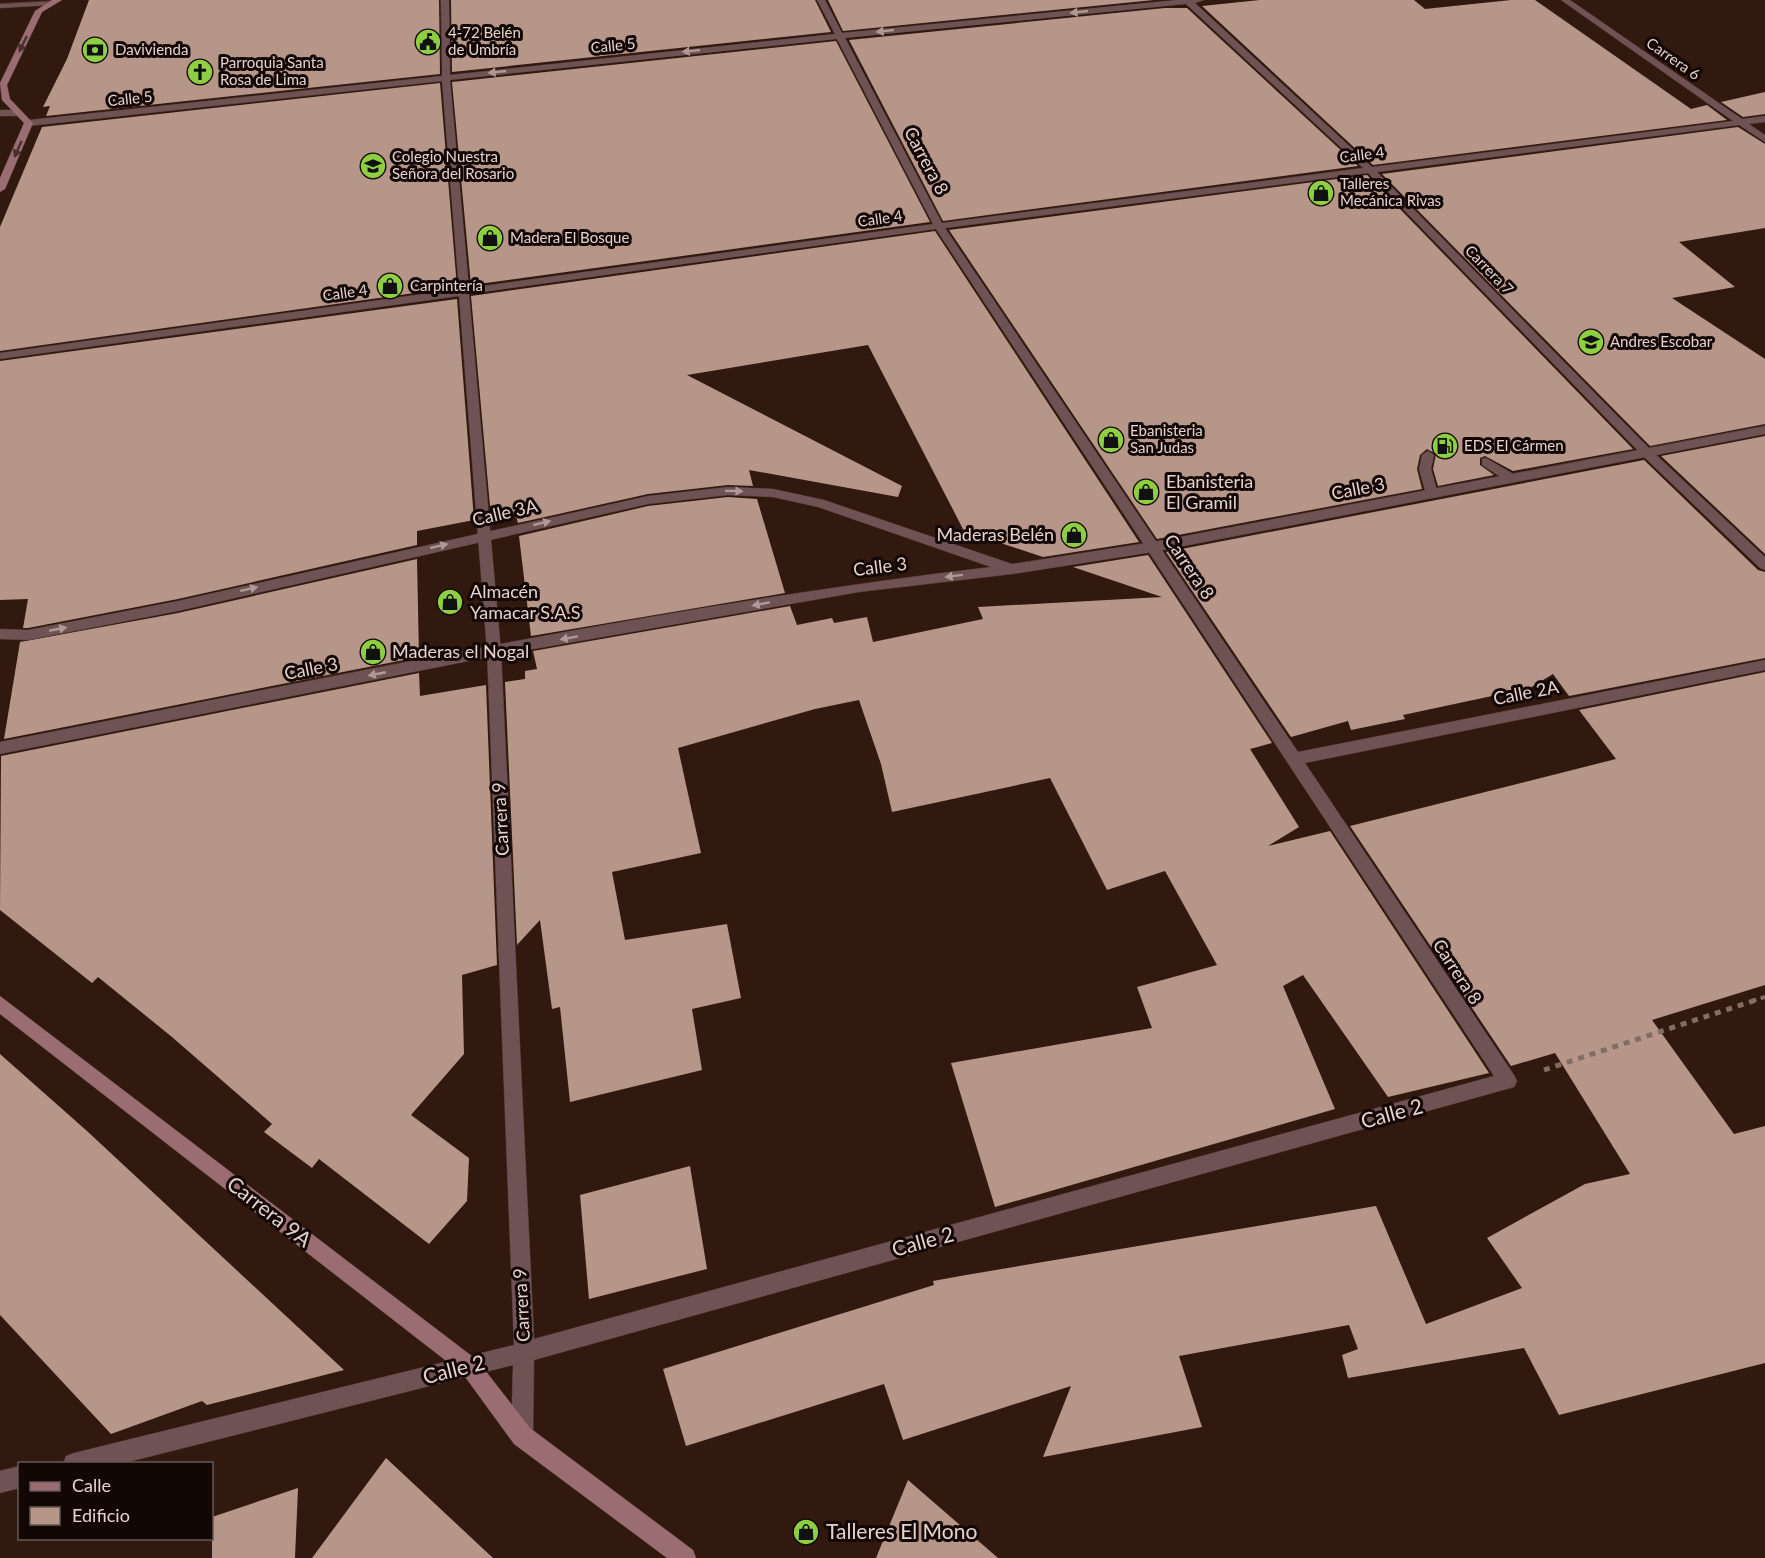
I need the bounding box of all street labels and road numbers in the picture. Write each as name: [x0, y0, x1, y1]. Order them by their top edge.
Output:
street label: Carrera 6: [1643, 33, 1704, 83]
street label: Calle 5: [590, 34, 636, 56]
street label: Calle 5: [107, 87, 153, 109]
street label: Carrera 8: [900, 123, 954, 198]
street label: Calle 4: [1338, 142, 1386, 166]
street label: Calle 4: [856, 206, 904, 230]
street label: Carrera 7: [1462, 241, 1518, 298]
street label: Calle 4: [321, 280, 369, 304]
street label: Calle 3: [1329, 472, 1386, 504]
street label: Calle 3A: [470, 494, 540, 530]
street label: Carrera 8: [1160, 530, 1220, 603]
street label: Calle 3: [852, 552, 908, 580]
street label: Calle 3: [282, 652, 339, 684]
street label: Calle 2A: [1491, 675, 1561, 709]
street label: Carrera 9: [487, 782, 513, 856]
street label: Carrera 8: [1429, 935, 1487, 1008]
street label: Calle 2: [1358, 1092, 1425, 1133]
street label: Carrera 9A: [223, 1170, 318, 1252]
street label: Calle 2: [889, 1220, 956, 1261]
street label: Carrera 9: [508, 1268, 534, 1342]
street label: Calle 2: [420, 1349, 487, 1388]

